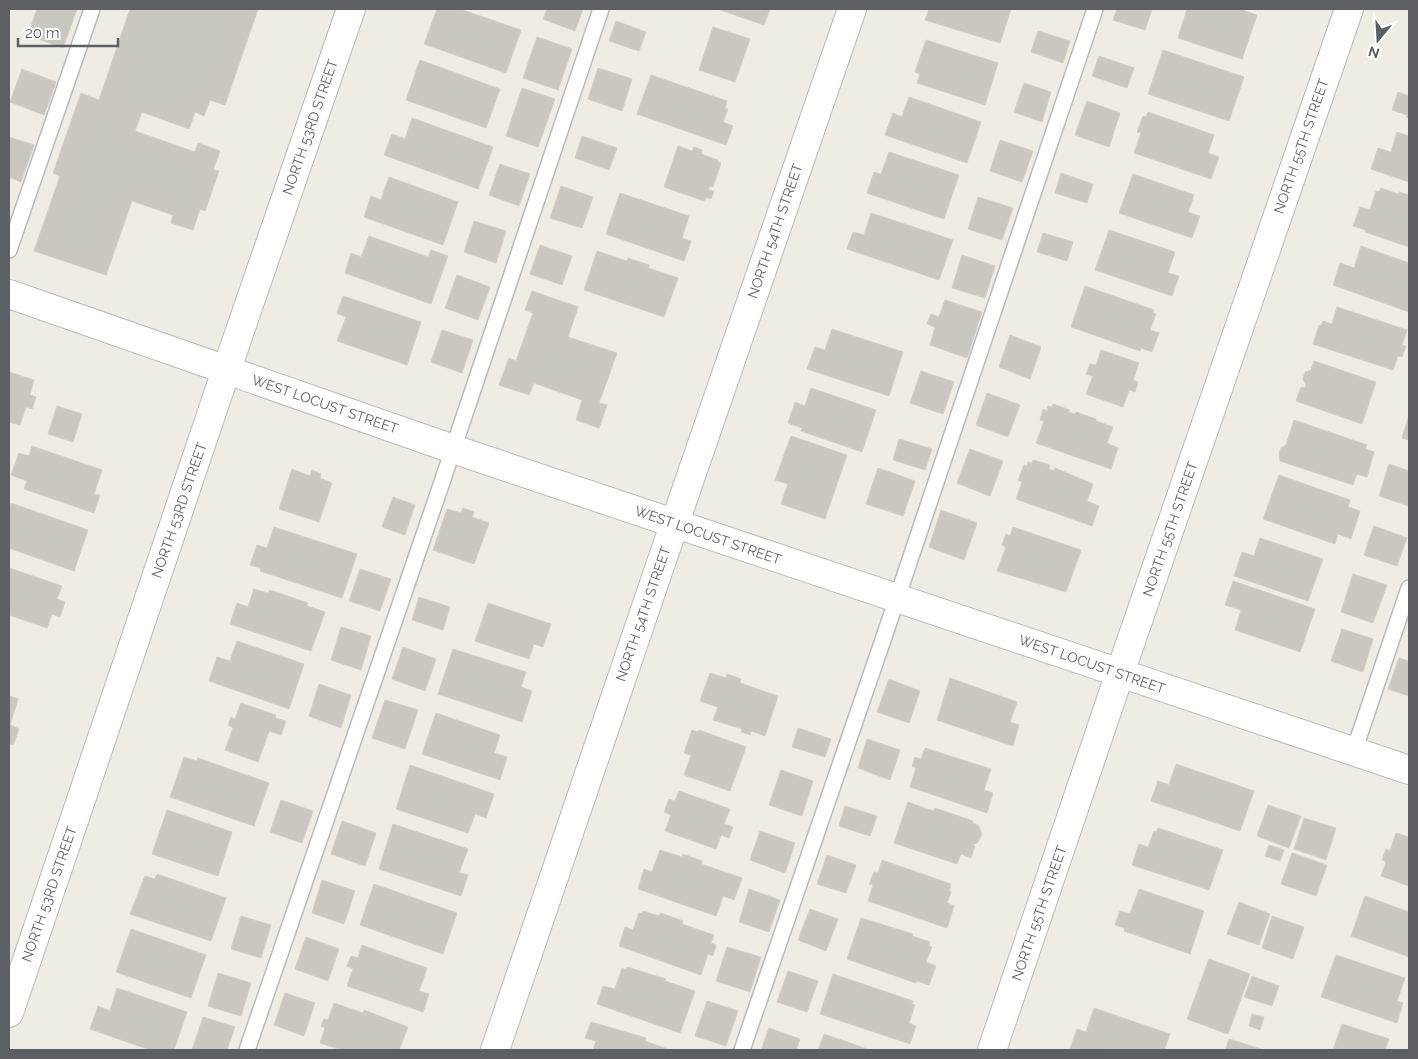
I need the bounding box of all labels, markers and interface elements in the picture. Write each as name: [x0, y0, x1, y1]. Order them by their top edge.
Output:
scale bar: [18, 15, 118, 47]
north arrow: [1353, 15, 1403, 65]
text: 20 m: [25, 24, 60, 42]
text: N: [1366, 43, 1382, 62]
street label: NORTH 53RD STREET: [279, 57, 341, 197]
street label: NORTH 55TH STREET: [1270, 76, 1332, 216]
street label: NORTH 54TH STREET: [744, 161, 806, 301]
street label: WEST LOCUST STREET: [250, 371, 401, 437]
street label: NORTH 53RD STREET: [148, 440, 210, 580]
street label: NORTH 55TH STREET: [1139, 459, 1201, 599]
street label: WEST LOCUST STREET: [633, 502, 784, 568]
street label: NORTH 54TH STREET: [612, 544, 674, 684]
street label: WEST LOCUST STREET: [1017, 631, 1168, 697]
street label: NORTH 53RD STREET: [18, 824, 80, 964]
street label: NORTH 55TH STREET: [1008, 843, 1070, 983]

